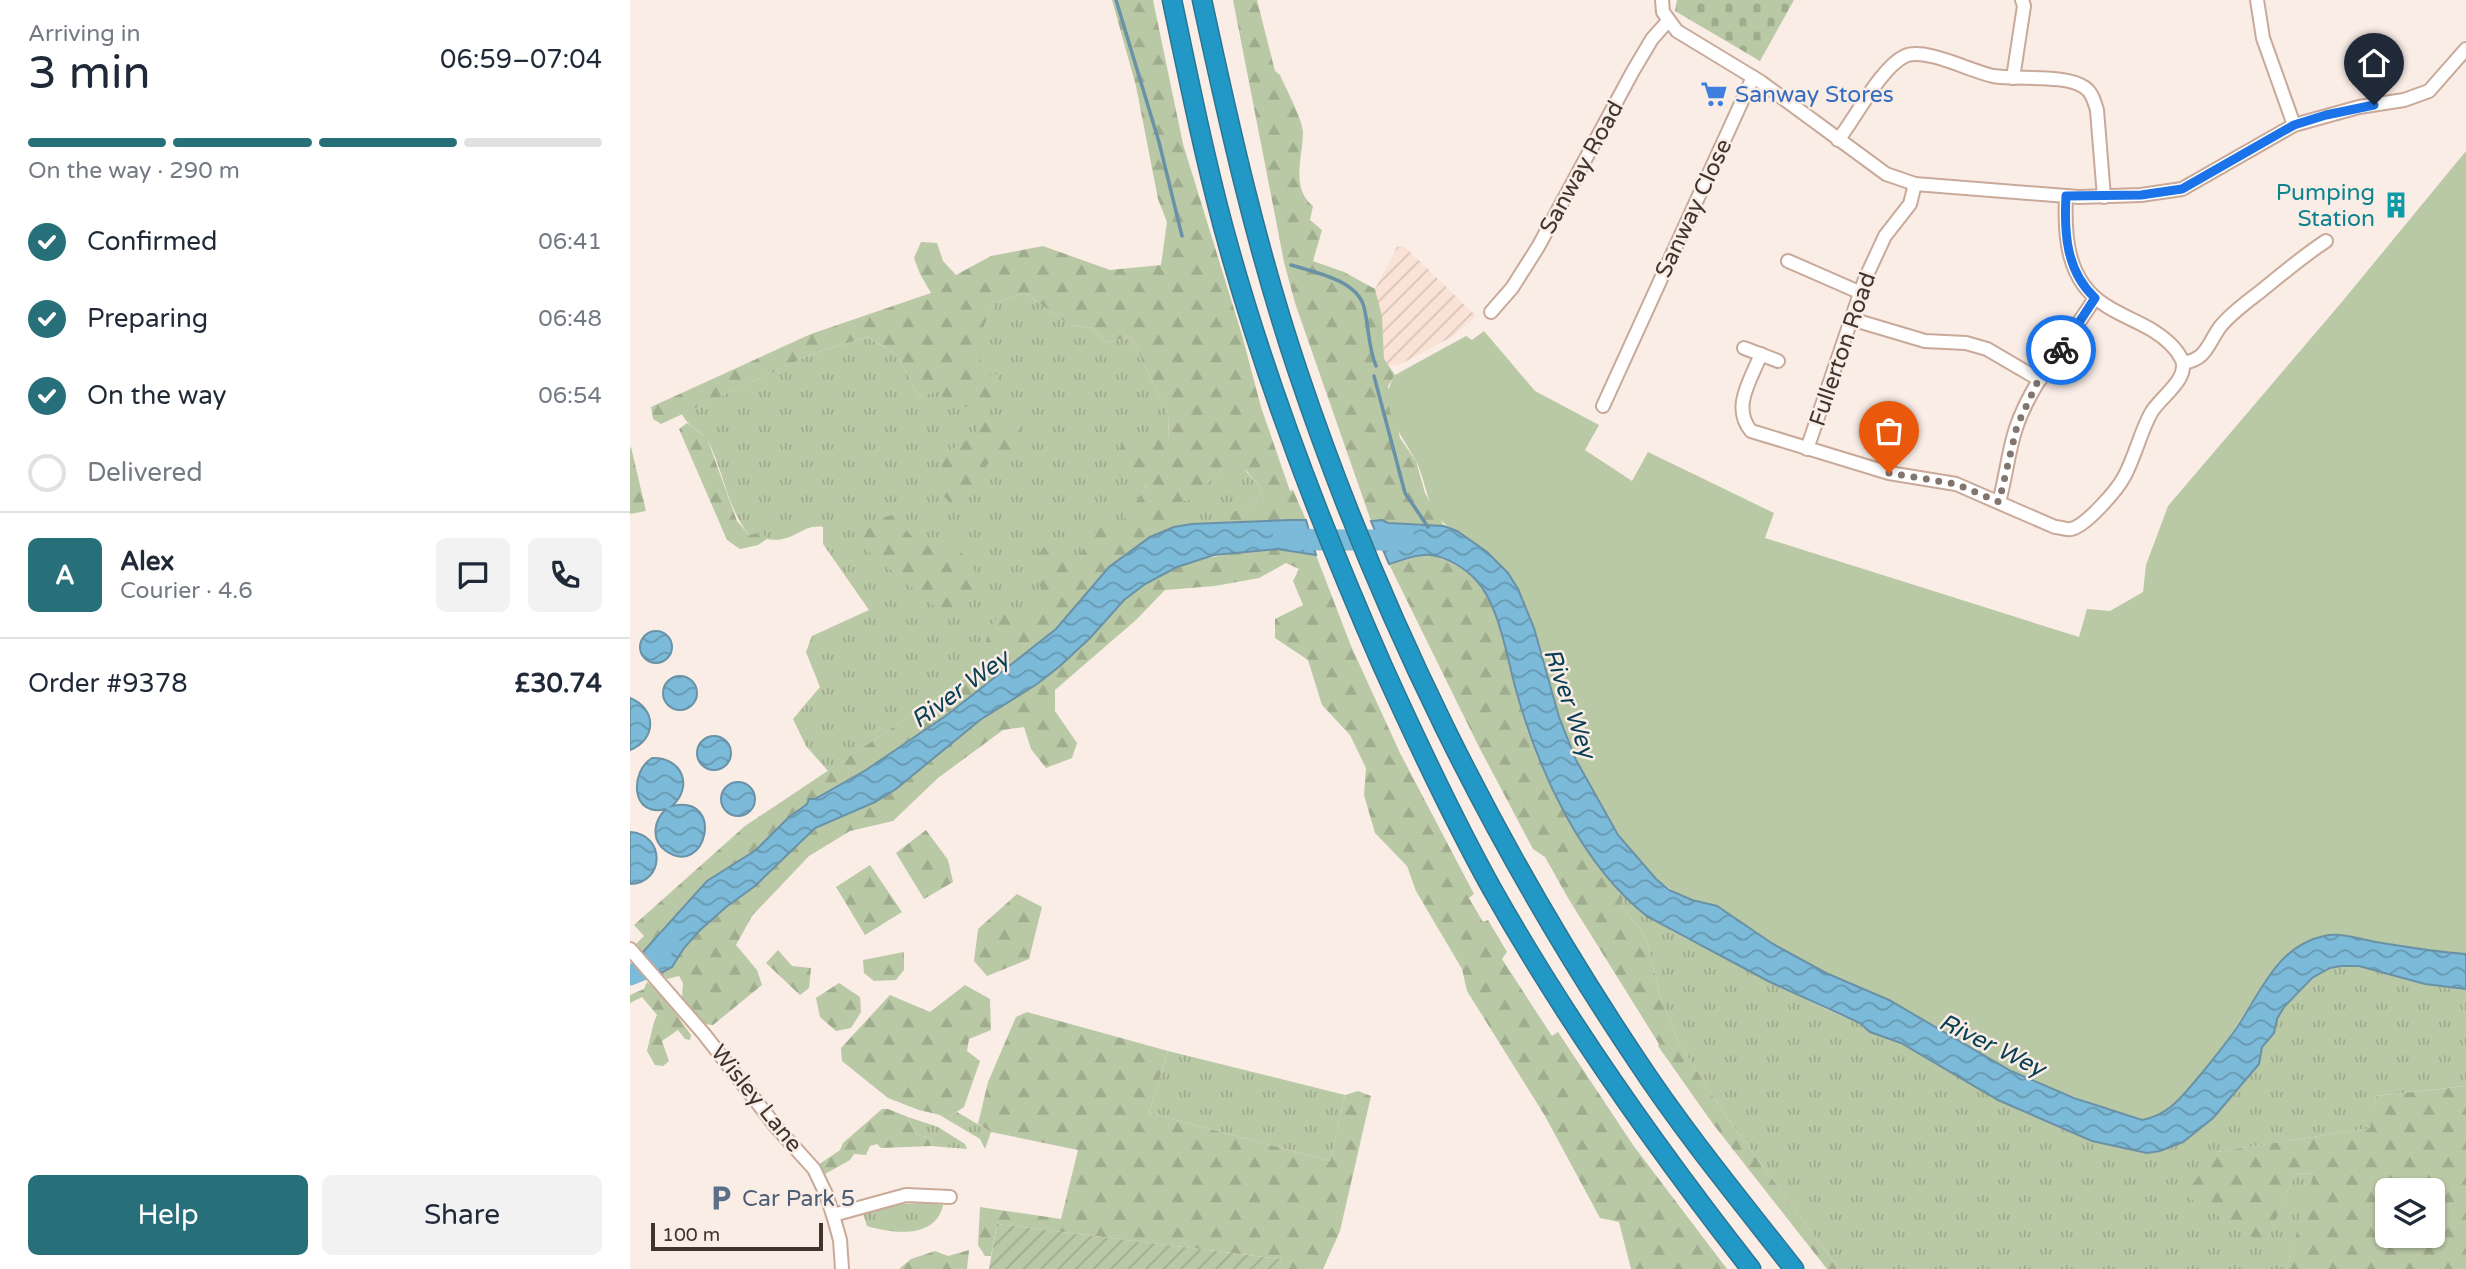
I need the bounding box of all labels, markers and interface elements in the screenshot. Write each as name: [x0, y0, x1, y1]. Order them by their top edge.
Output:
text: Arriving in: [28, 20, 141, 48]
pin: [2344, 33, 2404, 105]
text: 06:59–07:04: [440, 44, 602, 75]
icon: home: [2355, 44, 2393, 82]
text: 3 min: [28, 46, 151, 101]
supermarket icon: Sanway Stores: [1699, 79, 1729, 109]
place label: Sanway Stores: [1735, 81, 1894, 109]
street label: Sanway Road: [1534, 96, 1630, 239]
street label: Sanway Close: [1650, 135, 1738, 282]
text: On the way · 290 m: [28, 157, 240, 185]
place label: Pumping Station: [2276, 179, 2375, 233]
building icon: Pumping Station: [2381, 190, 2411, 220]
icon: check: [28, 223, 66, 261]
text: Confirmed: [87, 226, 217, 257]
text: 06:41: [538, 228, 602, 256]
street label: Fullerton Road: [1804, 269, 1882, 430]
icon: check: [28, 300, 66, 338]
text: Preparing: [87, 303, 208, 334]
text: 06:48: [538, 305, 602, 333]
courier: [2026, 315, 2096, 385]
icon: bike: [2042, 331, 2080, 369]
icon: check: [28, 377, 66, 415]
text: On the way: [87, 380, 227, 411]
text: 06:54: [538, 382, 602, 410]
pin: [1859, 401, 1919, 473]
icon: bag: [1870, 412, 1908, 450]
text: Delivered: [87, 457, 203, 488]
button: chat: [436, 538, 510, 612]
button: phone: [528, 538, 602, 612]
text: Alex: [120, 546, 174, 577]
text: A: [55, 560, 75, 591]
text: Courier · 4.6: [120, 577, 253, 605]
water label: River Wey: [906, 642, 1018, 735]
water label: River Wey: [1537, 644, 1603, 765]
text: Order #9378: [28, 668, 188, 699]
text: £30.74: [514, 668, 602, 699]
water label: River Wey: [1934, 1007, 2052, 1085]
street label: Wisley Lane: [704, 1039, 808, 1158]
button: Help: [28, 1175, 308, 1255]
button: Share: [322, 1175, 602, 1255]
map controls: [2375, 1178, 2445, 1248]
button: layers: [2375, 1178, 2445, 1248]
parking icon: Car Park 5: [706, 1183, 736, 1213]
place label: Car Park 5: [742, 1185, 855, 1213]
scale bar: [651, 1220, 822, 1252]
text: 100 m: [662, 1224, 720, 1246]

